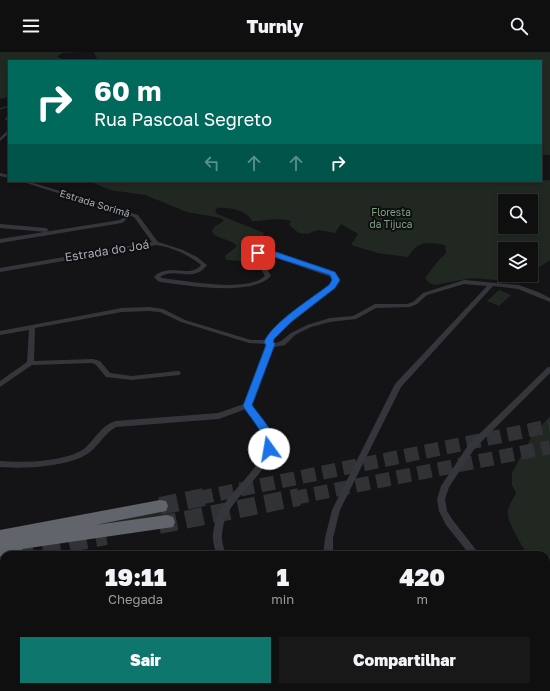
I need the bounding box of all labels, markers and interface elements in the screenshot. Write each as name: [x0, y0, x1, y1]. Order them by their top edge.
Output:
icon: menu: [20, 15, 42, 37]
text: Turnly: [246, 15, 304, 37]
icon: search: [508, 15, 530, 37]
text: 60 m: [94, 74, 161, 107]
icon: right: [28, 76, 80, 128]
text: Rua Pascoal Segreto: [94, 108, 272, 130]
icon: left: [201, 152, 223, 174]
icon: ahead: [243, 152, 265, 174]
icon: ahead: [285, 152, 307, 174]
icon: right: [327, 152, 349, 174]
street label: Estrada Sorimã: [59, 187, 131, 219]
map controls: [498, 194, 538, 282]
button: search: [498, 194, 538, 234]
park label: Floresta da Tijuca: [369, 206, 413, 230]
street label: Estrada do Joá: [64, 236, 150, 265]
pin: [241, 236, 275, 270]
icon: arrive: [247, 242, 269, 264]
button: layers: [498, 242, 538, 282]
position arrow: [248, 428, 290, 470]
text: 19:11: [105, 562, 166, 591]
text: 1: [276, 562, 289, 591]
text: 420: [399, 562, 445, 591]
text: Chegada: [108, 591, 163, 607]
text: min: [271, 591, 294, 607]
text: m: [416, 591, 428, 607]
button: Sair: [20, 637, 271, 683]
button: Compartilhar: [279, 637, 530, 683]

